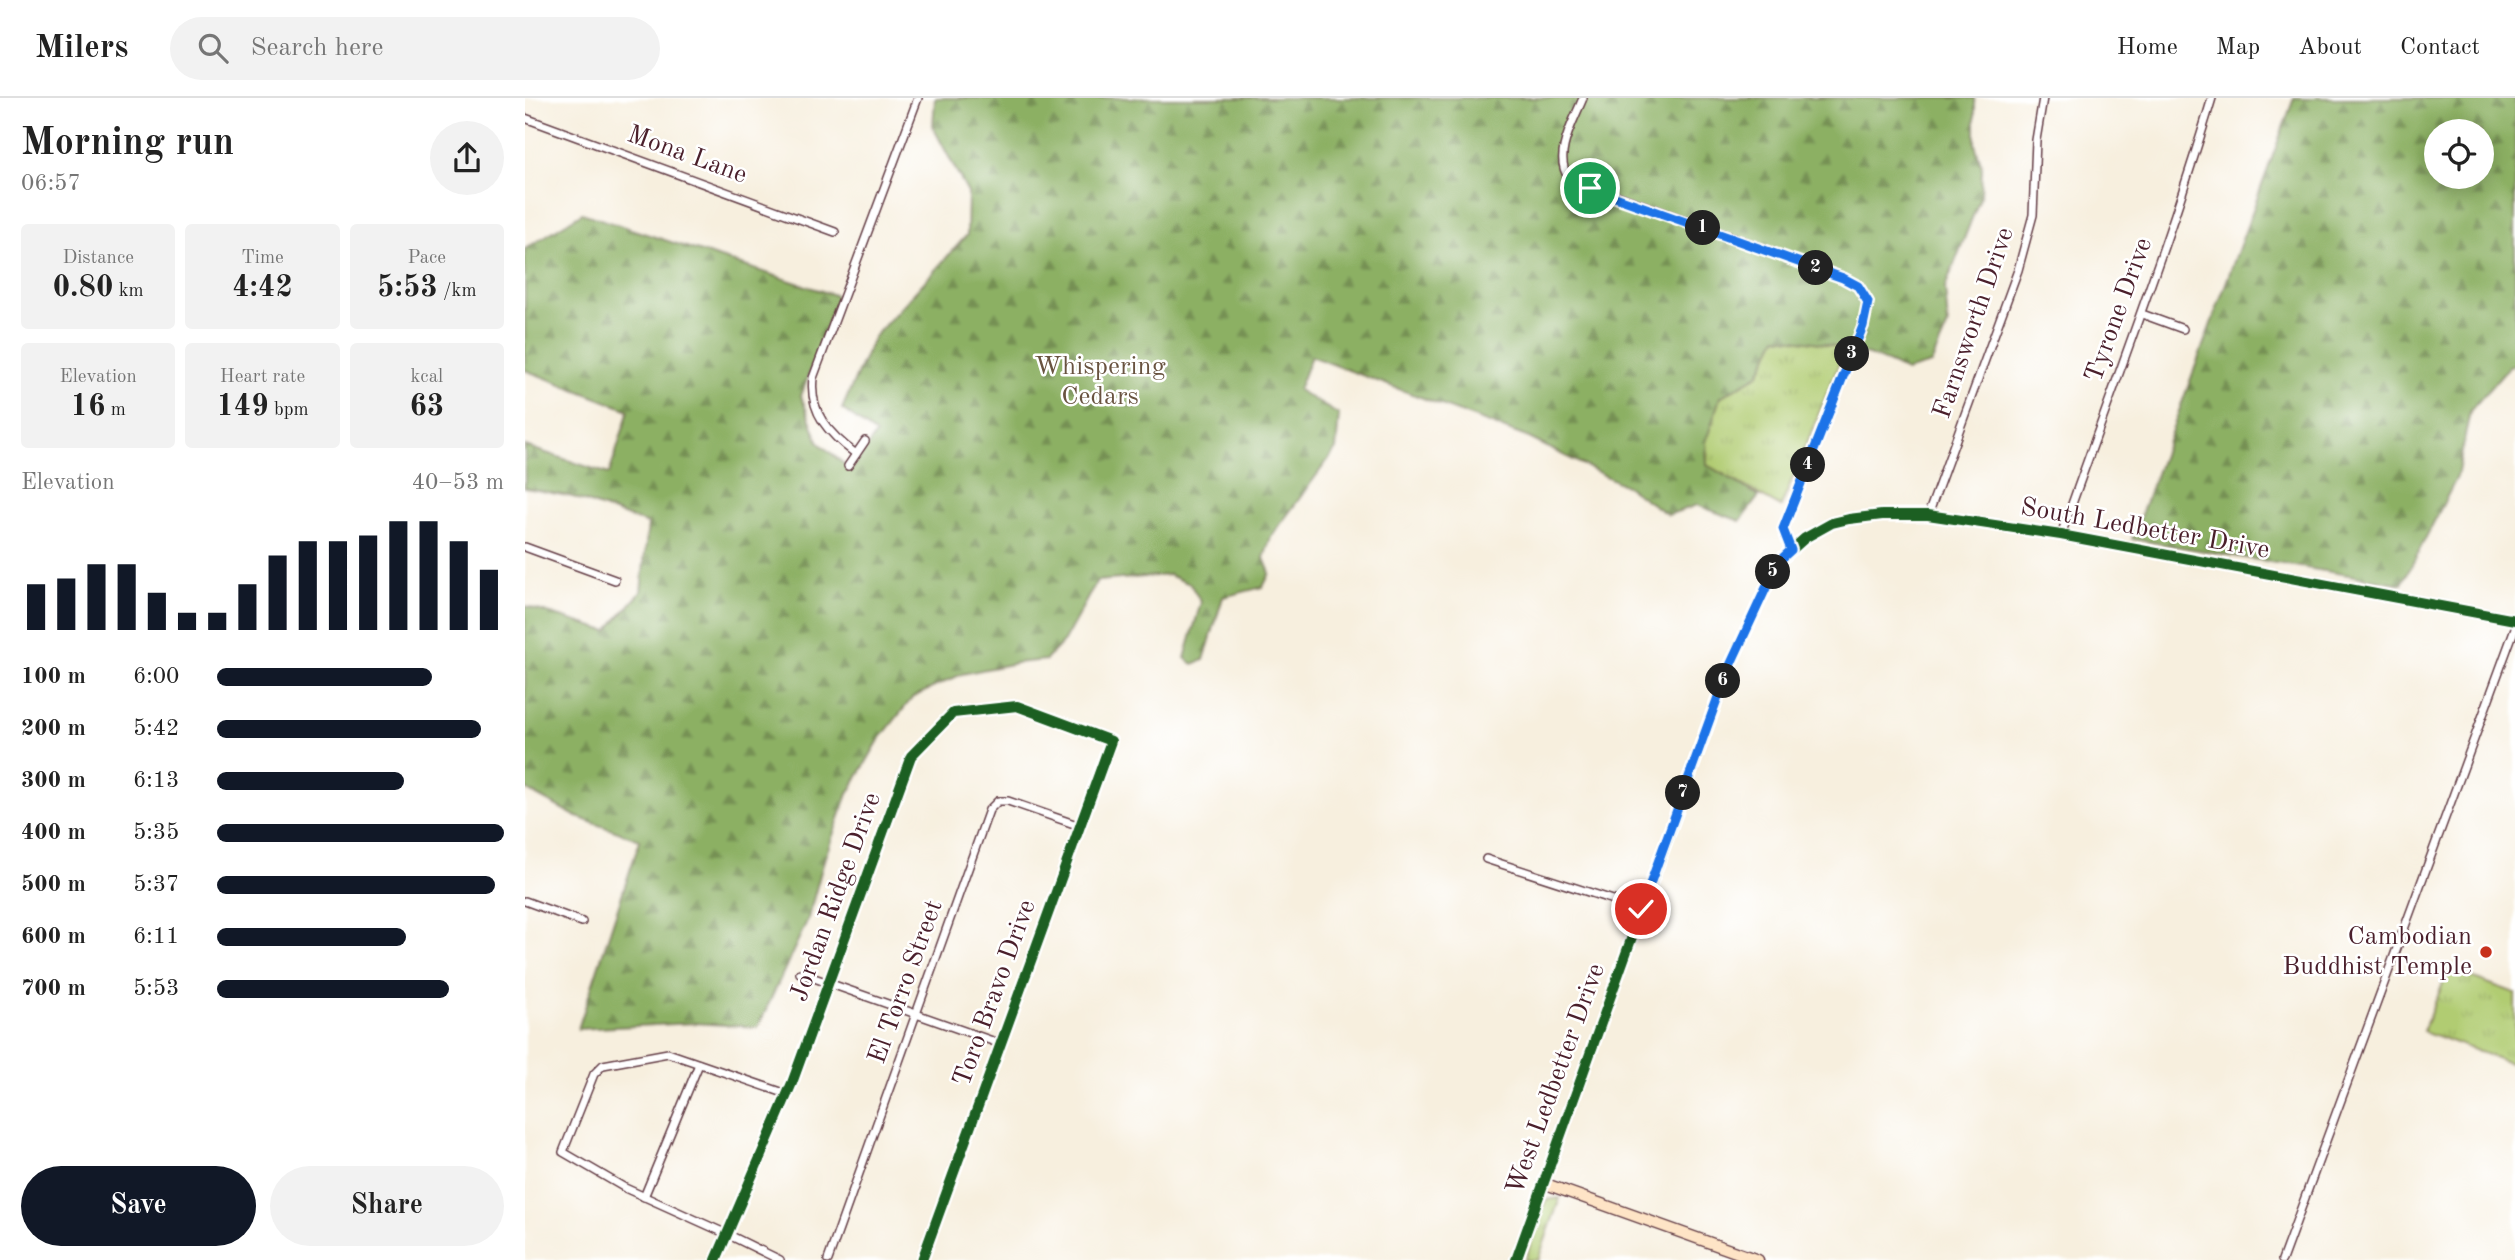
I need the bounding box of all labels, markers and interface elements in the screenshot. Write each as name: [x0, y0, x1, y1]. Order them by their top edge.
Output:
search box: [170, 17, 660, 80]
icon: search: [194, 29, 232, 67]
text: Milers: [35, 32, 128, 65]
text: Search here: [250, 35, 383, 61]
text: Home: [2117, 36, 2178, 60]
text: Map: [2216, 36, 2260, 60]
text: About: [2298, 36, 2362, 60]
text: Contact: [2400, 36, 2480, 60]
map controls: [2424, 119, 2494, 189]
button: locate: [2424, 119, 2494, 189]
button: share: [430, 121, 504, 195]
street label: Mona Lane: [624, 121, 750, 189]
text: Morning run: [21, 125, 234, 163]
pin: [1560, 158, 1620, 218]
icon: arrive: [1571, 169, 1609, 207]
text: 06:57: [21, 172, 81, 195]
pin: 1: [1685, 211, 1721, 246]
text: 1: [1697, 218, 1708, 237]
street label: Farnsworth Drive: [1929, 224, 2019, 422]
street label: Tyrone Drive: [2081, 234, 2157, 386]
text: Distance: [62, 249, 134, 268]
text: Time: [241, 249, 284, 268]
text: Pace: [408, 249, 446, 268]
pin: 2: [1799, 250, 1833, 286]
text: 2: [1810, 258, 1821, 277]
text: 0.80: [53, 273, 113, 303]
text: 4:42: [232, 273, 293, 303]
text: 5:53: [377, 273, 438, 303]
text: km: [113, 282, 144, 301]
text: /km: [438, 282, 477, 301]
pin: 3: [1835, 336, 1869, 372]
text: 3: [1846, 344, 1857, 363]
park label: Whispering Cedars: [1034, 354, 1166, 410]
text: Elevation: [60, 368, 137, 387]
text: Heart rate: [220, 368, 305, 387]
text: kcal: [410, 368, 443, 387]
text: 16: [71, 392, 105, 422]
text: 149: [216, 392, 269, 422]
text: 63: [409, 392, 444, 422]
text: m: [105, 401, 126, 420]
text: bpm: [269, 401, 309, 420]
pin: 4: [1791, 448, 1825, 482]
text: 4: [1802, 455, 1813, 474]
text: Elevation: [21, 471, 115, 494]
text: 40–53 m: [412, 471, 504, 494]
street label: South Ledbetter Drive: [2019, 494, 2271, 564]
pin: 5: [1755, 554, 1791, 589]
text: 5: [1767, 562, 1778, 581]
pin: 6: [1705, 664, 1741, 698]
text: 100 m: [21, 665, 86, 688]
text: 6:00: [133, 665, 179, 688]
text: 6: [1717, 671, 1728, 690]
text: 200 m: [21, 717, 86, 740]
text: 5:42: [133, 717, 179, 740]
text: 300 m: [21, 769, 86, 792]
text: 6:13: [133, 769, 179, 792]
pin: 7: [1665, 776, 1701, 810]
text: 7: [1677, 783, 1688, 802]
street label: Jordan Ridge Drive: [786, 789, 886, 1005]
text: 400 m: [21, 821, 86, 844]
text: 5:35: [133, 821, 179, 844]
text: 500 m: [21, 873, 86, 896]
text: 5:37: [133, 873, 179, 896]
pin: [1611, 879, 1671, 939]
icon: check: [1622, 890, 1660, 928]
street label: Toro Bravo Drive: [949, 896, 1041, 1090]
street label: El Torro Street: [864, 897, 948, 1067]
place label: Cambodian Buddhist Temple: [2282, 924, 2472, 980]
text: 600 m: [21, 925, 86, 948]
text: 6:11: [133, 925, 179, 948]
marker: Cambodian Buddhist Temple: [2478, 944, 2494, 960]
street label: West Ledbetter Drive: [1502, 960, 1610, 1198]
text: 700 m: [21, 977, 86, 1000]
text: 5:53: [133, 977, 179, 1000]
button: Save: [21, 1166, 256, 1246]
button: Share: [270, 1166, 504, 1246]

